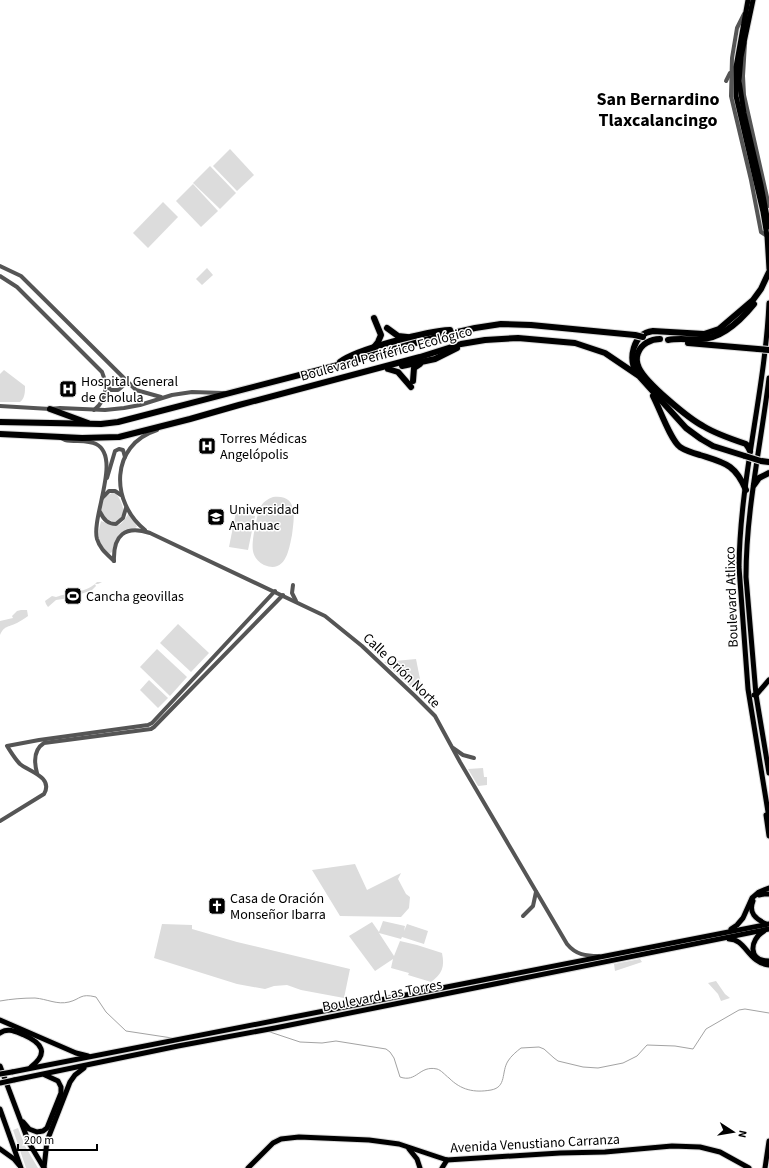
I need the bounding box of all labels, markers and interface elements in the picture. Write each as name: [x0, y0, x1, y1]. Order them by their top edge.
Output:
district label: San Bernardino Tlaxcalancingo: [596, 87, 720, 133]
street label: Boulevard Periférico Ecológico: [298, 321, 475, 387]
place label: Hospital General de Cholula: [81, 372, 178, 408]
hospital icon: Hospital General de Cholula: [58, 379, 78, 399]
place label: Torres Médicas Angelópolis: [220, 429, 307, 465]
hospital icon: Torres Médicas Angelópolis: [197, 436, 217, 456]
place label: Universidad Anahuac: [229, 500, 299, 536]
school or university icon: Universidad Anahuac: [206, 507, 226, 527]
street label: Boulevard Atlixco: [720, 546, 744, 648]
sports icon: Cancha geovillas: [63, 586, 83, 606]
place label: Cancha geovillas: [86, 587, 184, 607]
street label: Calle Orión Norte: [358, 629, 444, 713]
place label: Casa de Oración Monseñor Ibarra: [230, 889, 326, 925]
church icon: Casa de Oración Monseñor Ibarra: [207, 896, 227, 916]
street label: Boulevard Las Torres: [321, 975, 444, 1017]
north arrow: [713, 1112, 753, 1152]
scale bar: [18, 1126, 97, 1152]
text: N: [734, 1129, 750, 1139]
street label: Avenida Venustiano Carranza: [450, 1130, 620, 1158]
text: 200 m: [24, 1132, 54, 1149]

